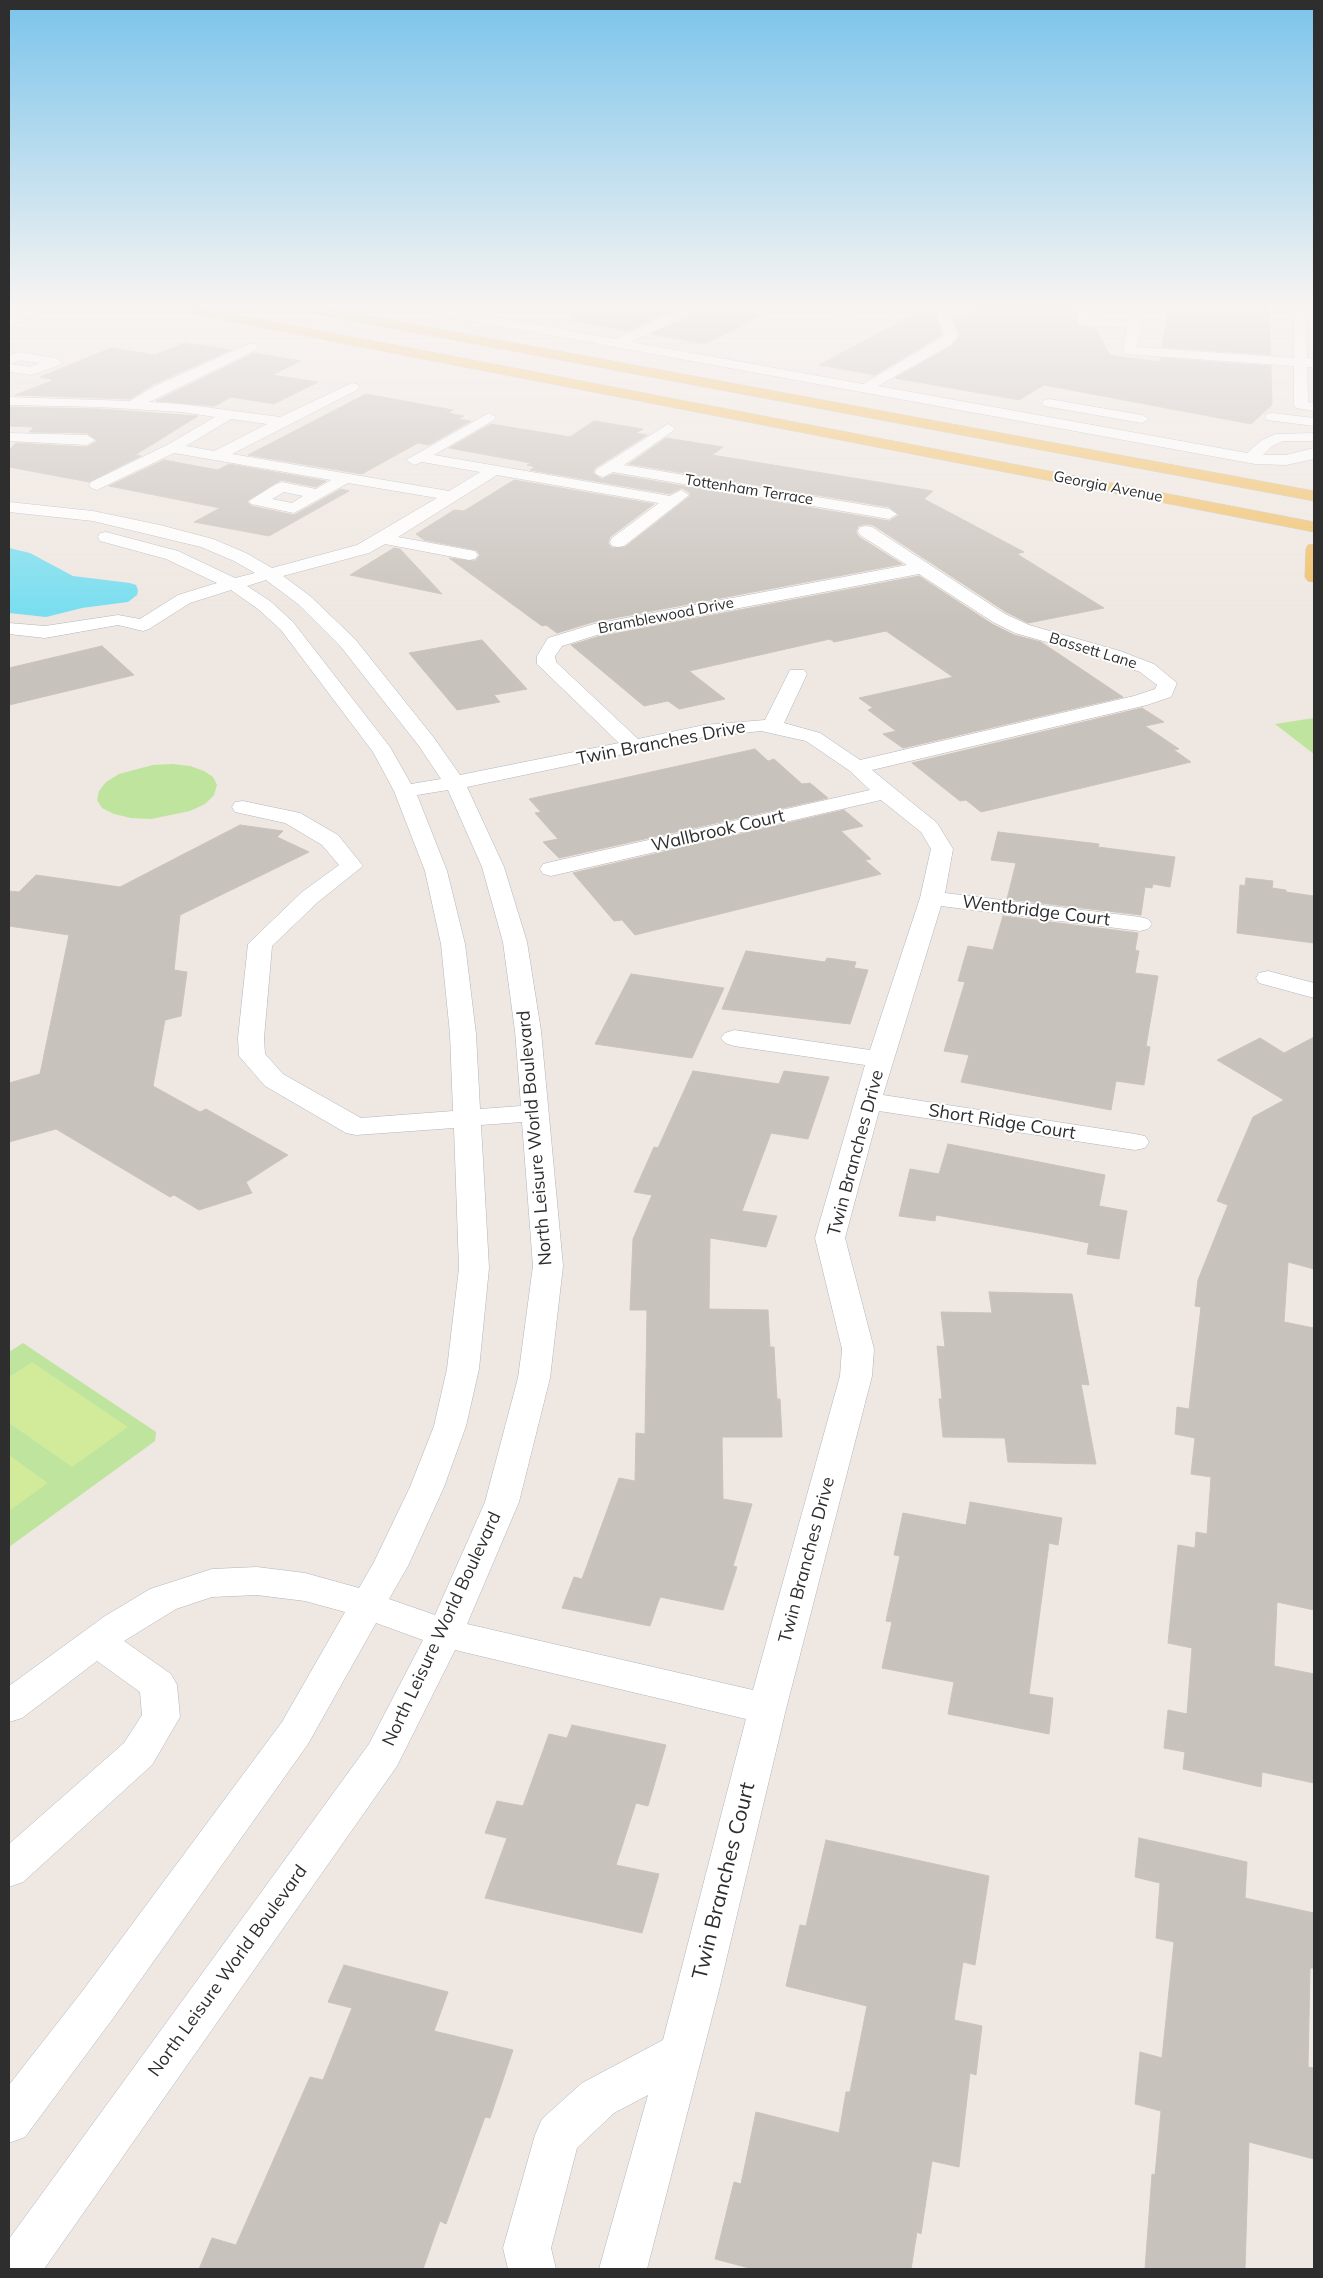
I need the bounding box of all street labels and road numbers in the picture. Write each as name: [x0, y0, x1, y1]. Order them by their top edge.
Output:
street label: Georgia Avenue: [1052, 468, 1164, 506]
street label: Tottenham Terrace: [684, 471, 814, 509]
street label: Bramblewood Drive: [597, 594, 735, 638]
street label: Bassett Lane: [1047, 629, 1139, 673]
street label: Twin Branches Drive: [575, 716, 747, 770]
street label: Wallbrook Court: [649, 805, 787, 857]
street label: Wentbridge Court: [961, 891, 1111, 931]
street label: North Leisure World Boulevard: [513, 1009, 557, 1267]
street label: Twin Branches Drive: [823, 1068, 889, 1238]
street label: Short Ridge Court: [927, 1100, 1077, 1144]
street label: Twin Branches Drive: [774, 1475, 840, 1645]
street label: North Leisure World Boulevard: [378, 1508, 506, 1750]
street label: Twin Branches Court: [687, 1780, 761, 1982]
street label: North Leisure World Boulevard: [144, 1861, 312, 2081]

